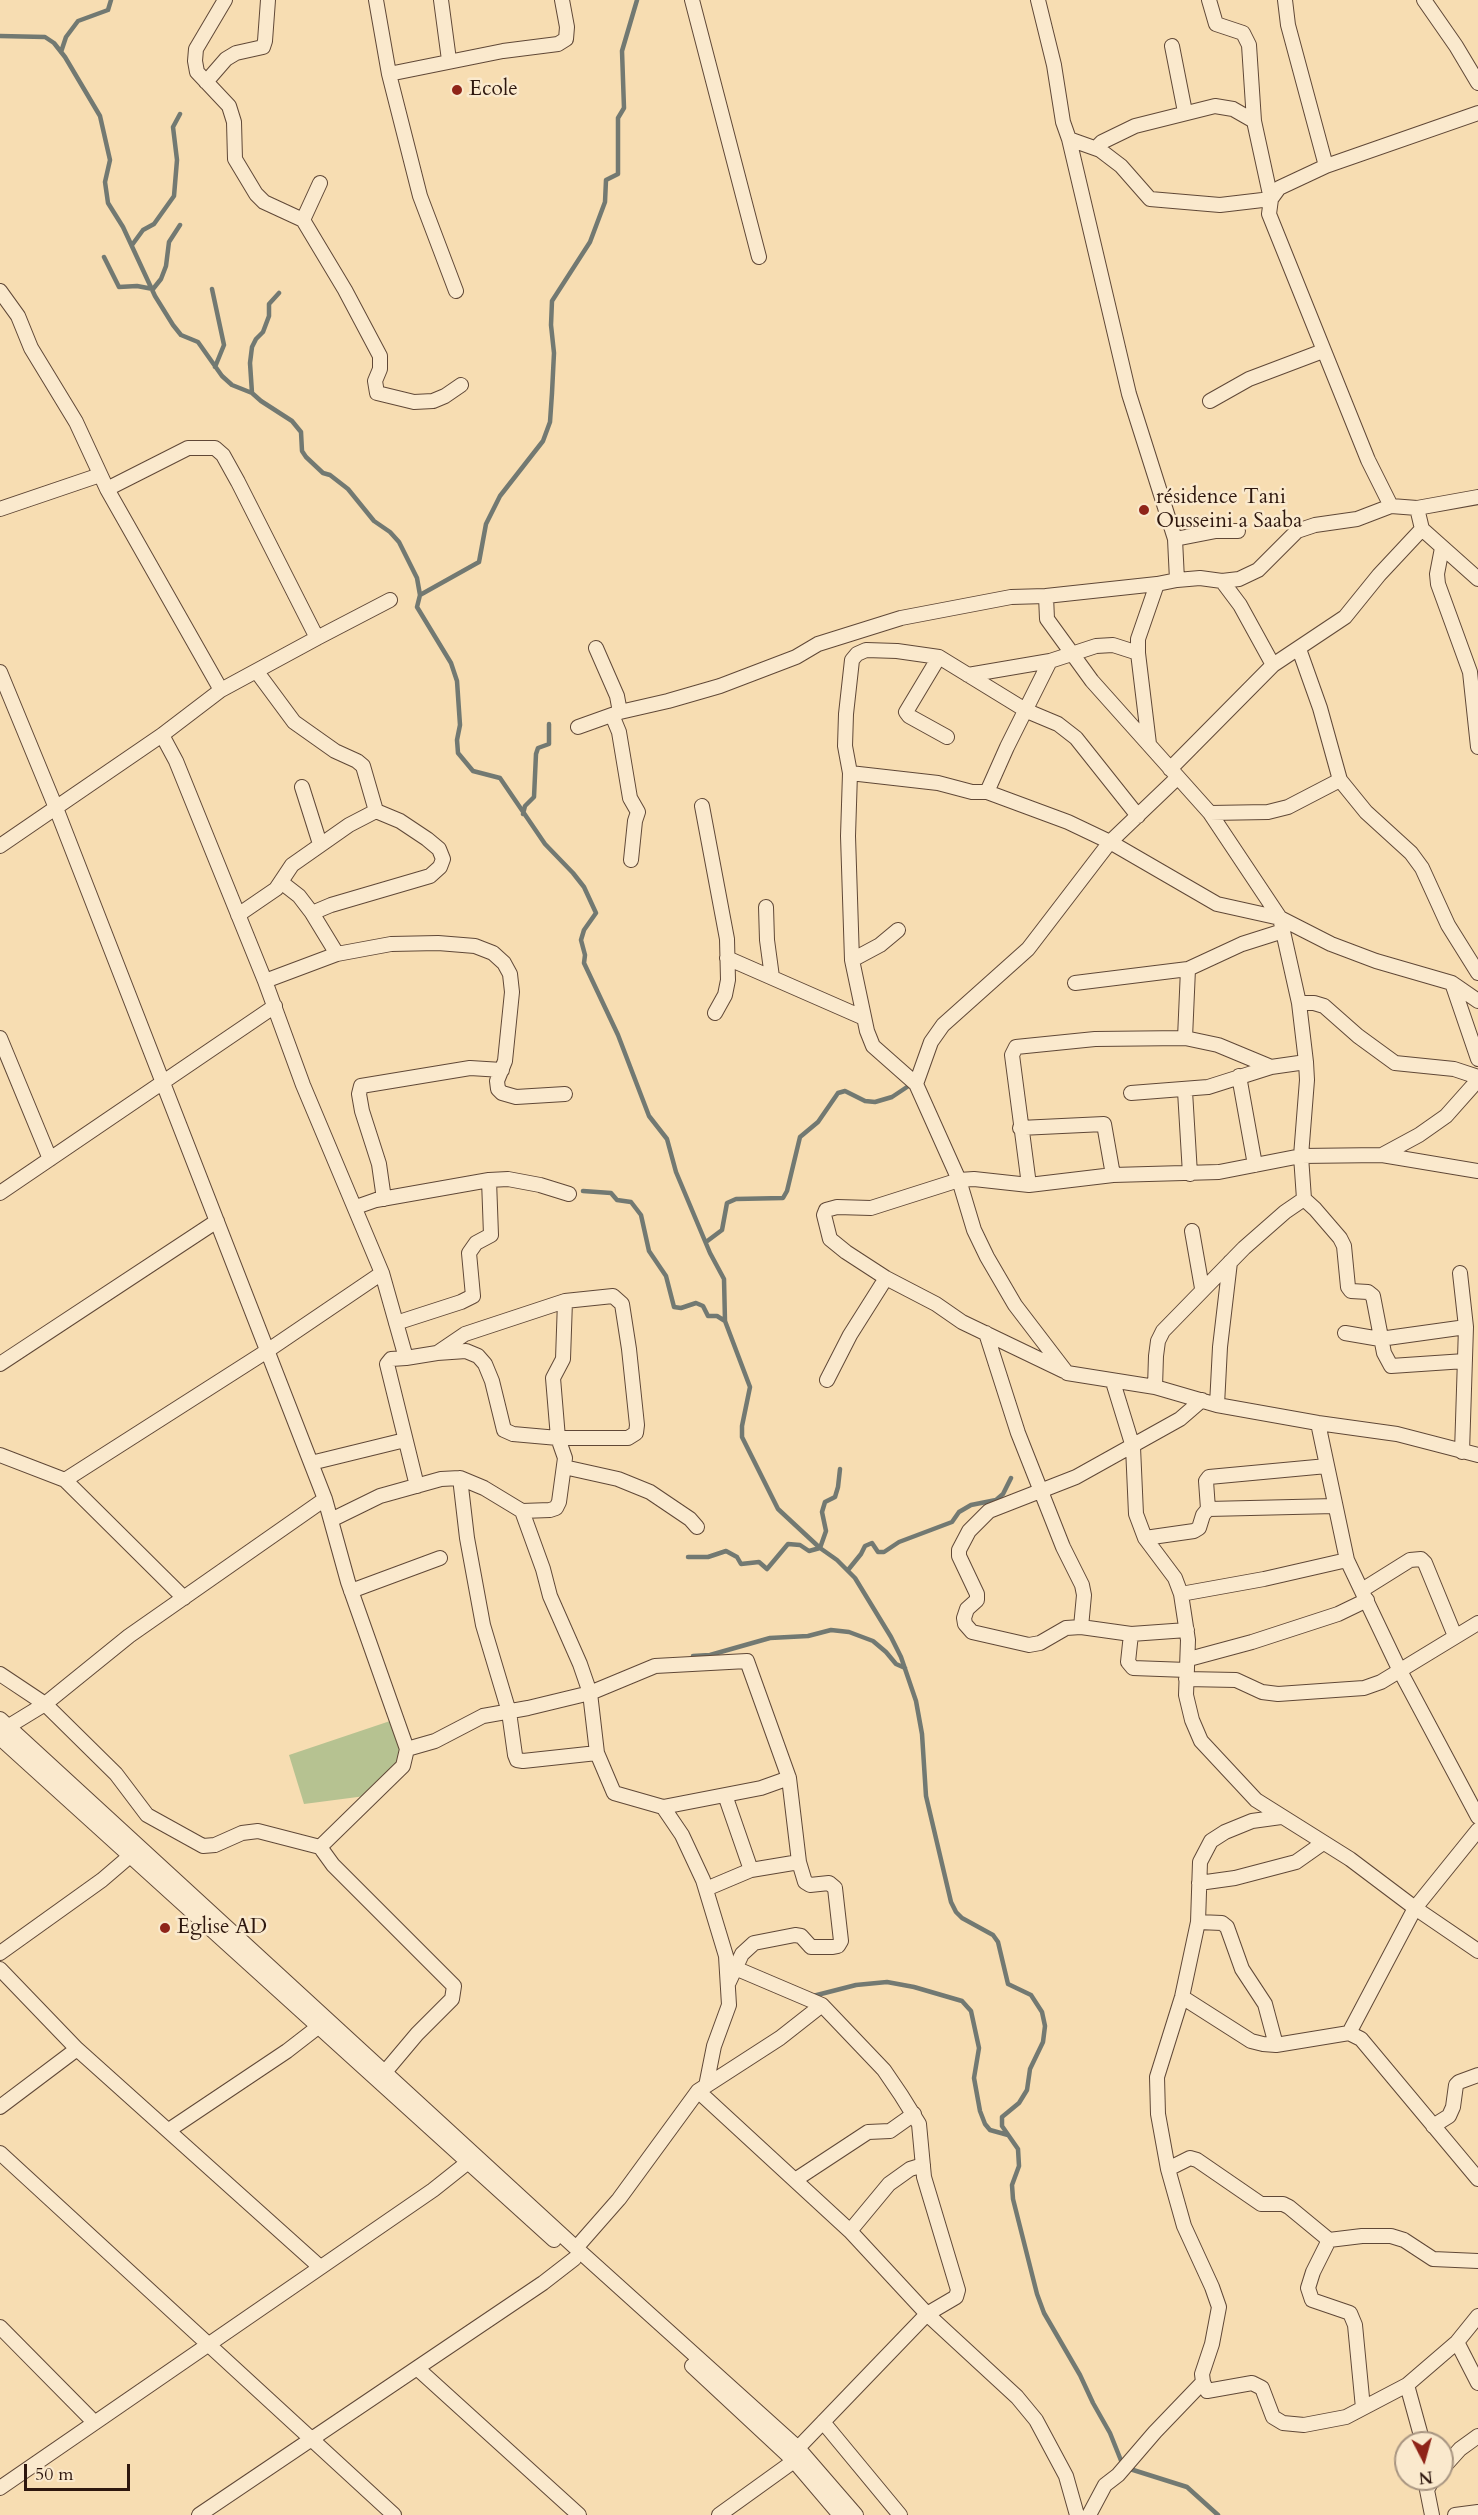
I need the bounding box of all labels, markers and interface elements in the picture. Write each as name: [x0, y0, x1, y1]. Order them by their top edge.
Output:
place label: Ecole: [469, 77, 518, 103]
marker: Ecole: [450, 83, 464, 97]
place label: résidence Tani Ousseini a Saaba: [1156, 485, 1302, 535]
marker: résidence Tani Ousseini a Saaba: [1137, 503, 1151, 517]
place label: Eglise AD: [177, 1915, 267, 1941]
marker: Eglise AD: [158, 1921, 172, 1935]
north arrow: [1394, 2431, 1454, 2491]
scale bar: [27, 2452, 134, 2490]
text: 50 m: [35, 2462, 74, 2487]
text: N: [1418, 2465, 1434, 2489]

